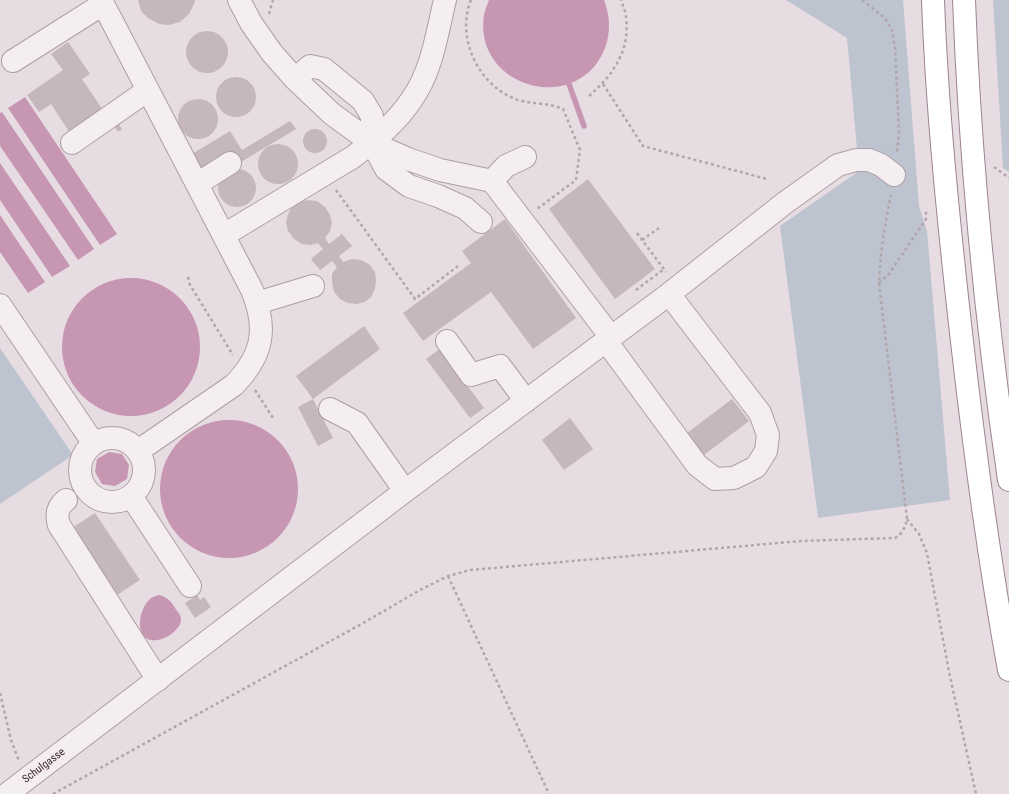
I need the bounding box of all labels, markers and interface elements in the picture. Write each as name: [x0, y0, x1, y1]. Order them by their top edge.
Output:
street label: Schulgasse: [20, 746, 68, 786]

